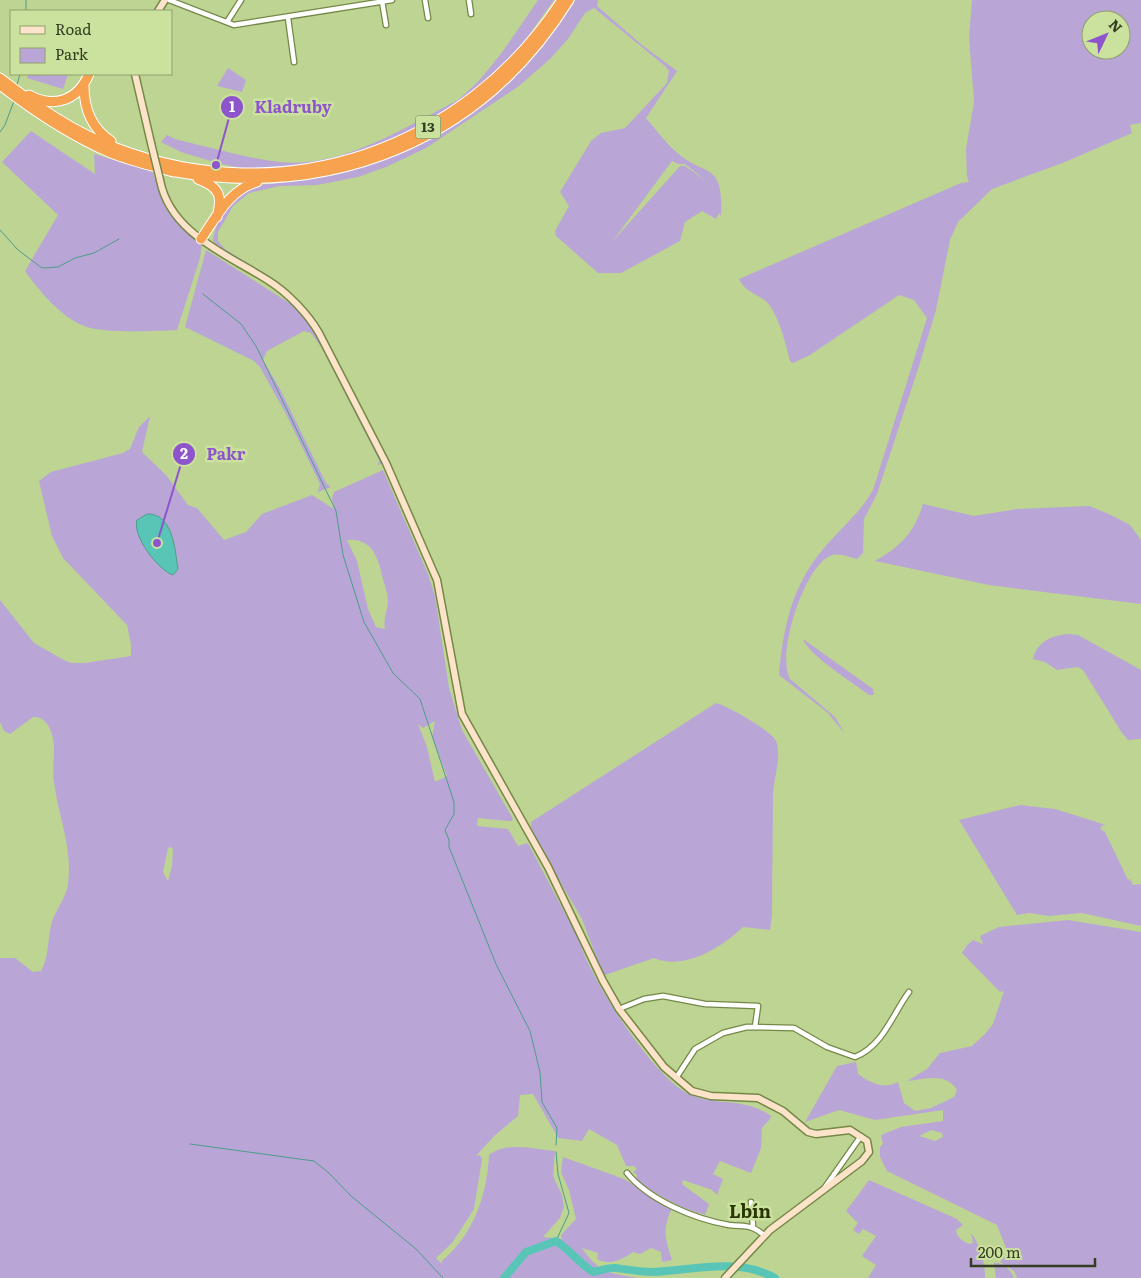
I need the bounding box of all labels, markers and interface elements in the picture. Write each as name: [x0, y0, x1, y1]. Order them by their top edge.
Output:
legend: [10, 10, 172, 75]
north arrow: [1081, 10, 1131, 60]
text: N: [1105, 14, 1128, 37]
text: Road: [55, 17, 91, 40]
text: Park: [55, 42, 89, 65]
callout: Kladruby: [219, 91, 342, 122]
text: 1: [229, 94, 235, 117]
text: Kladruby: [254, 94, 332, 118]
road number: 13: [416, 115, 440, 138]
callout: Pakr: [172, 438, 256, 469]
text: 2: [180, 441, 188, 464]
text: Pakr: [206, 441, 246, 465]
district label: Lbín: [729, 1197, 772, 1224]
scale bar: [971, 1236, 1095, 1268]
text: 200 m: [978, 1240, 1021, 1263]

